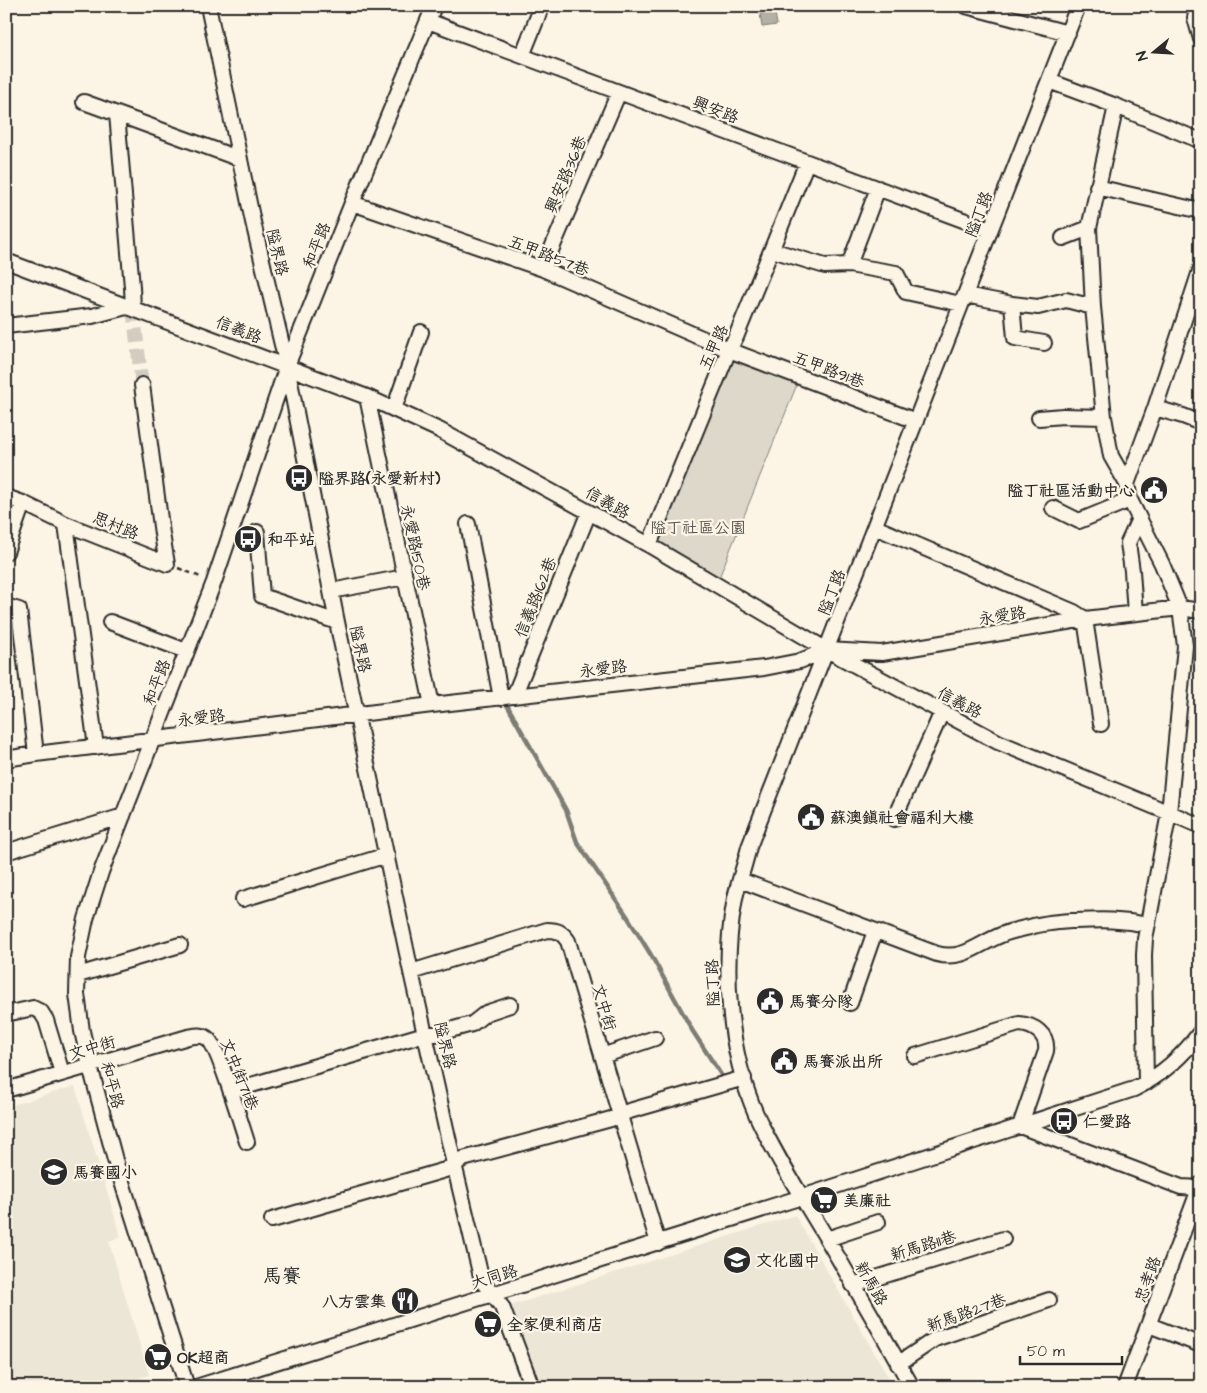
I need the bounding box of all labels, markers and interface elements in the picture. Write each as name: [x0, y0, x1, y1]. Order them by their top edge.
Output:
north arrow: [1130, 28, 1180, 78]
text: N: [1132, 48, 1153, 63]
street label: 興安路: [689, 91, 742, 129]
street label: 興安路36巷: [540, 132, 592, 217]
street label: 隘丁路: [960, 188, 998, 241]
street label: 和平路: [298, 219, 336, 272]
street label: 隘界路: [261, 226, 293, 278]
street label: 五甲路57巷: [505, 230, 592, 281]
street label: 信義路: [212, 311, 265, 349]
street label: 五甲路: [694, 321, 734, 374]
street label: 五甲路91巷: [790, 346, 868, 394]
bus stop icon: 隘界路(永愛新村): [284, 463, 314, 493]
place label: 隘界路(永愛新村): [318, 468, 441, 490]
public building icon: 隘丁社區活動中心: [1139, 475, 1169, 505]
place label: 隘丁社區活動中心: [1007, 480, 1135, 502]
street label: 信義路: [581, 482, 634, 524]
street label: 永愛路150巷: [395, 502, 435, 592]
street label: 思村路: [89, 507, 142, 545]
park label: 隘丁社區公園: [650, 517, 746, 539]
bus stop icon: 和平站: [233, 524, 263, 554]
place label: 和平站: [267, 529, 315, 551]
street label: 信義路162巷: [510, 554, 562, 641]
street label: 隘丁路: [813, 566, 851, 619]
street label: 永愛路: [977, 601, 1028, 631]
street label: 隘界路: [344, 623, 376, 675]
street label: 永愛路: [578, 655, 628, 683]
street label: 和平路: [138, 656, 176, 709]
street label: 信義路: [933, 682, 986, 724]
street label: 永愛路: [176, 704, 226, 732]
public building icon: 蘇澳鎮社會福利大樓: [796, 802, 826, 832]
place label: 蘇澳鎮社會福利大樓: [830, 807, 974, 829]
street label: 隘丁路: [701, 959, 725, 1007]
street label: 文中街: [587, 981, 621, 1033]
public building icon: 馬賽分隊: [755, 986, 785, 1016]
place label: 馬賽分隊: [789, 991, 853, 1013]
street label: 隘界路: [429, 1019, 461, 1071]
street label: 文中街: [66, 1031, 118, 1065]
street label: 文中街71巷: [215, 1035, 263, 1114]
public building icon: 馬賽派出所: [769, 1046, 799, 1076]
place label: 馬賽派出所: [803, 1051, 883, 1073]
street label: 和平路: [95, 1059, 129, 1111]
bus stop icon: 仁愛路: [1049, 1106, 1079, 1136]
place label: 仁愛路: [1083, 1111, 1131, 1133]
school or university icon: 馬賽國小: [39, 1157, 69, 1187]
place label: 馬賽國小: [73, 1162, 137, 1184]
supermarket icon: 美廉社: [809, 1185, 839, 1215]
place label: 美廉社: [843, 1190, 891, 1212]
street label: 新馬路11巷: [888, 1225, 959, 1266]
school or university icon: 文化國中: [722, 1245, 752, 1275]
place label: 文化國中: [756, 1250, 820, 1272]
street label: 忠孝路: [1129, 1253, 1166, 1306]
street label: 新馬路: [850, 1257, 893, 1310]
street label: 大同路: [468, 1259, 520, 1294]
district label: 馬賽: [263, 1263, 301, 1290]
restaurant icon: 八方雲集: [390, 1286, 420, 1316]
street label: 新馬路27巷: [924, 1288, 1009, 1337]
place label: 八方雲集: [322, 1291, 386, 1313]
supermarket icon: 全家便利商店: [473, 1309, 503, 1339]
place label: 全家便利商店: [507, 1314, 603, 1336]
scale bar: [1020, 1333, 1122, 1365]
text: 50 m: [1027, 1341, 1065, 1362]
supermarket icon: OK超商: [143, 1342, 173, 1372]
place label: OK超商: [177, 1347, 229, 1369]

